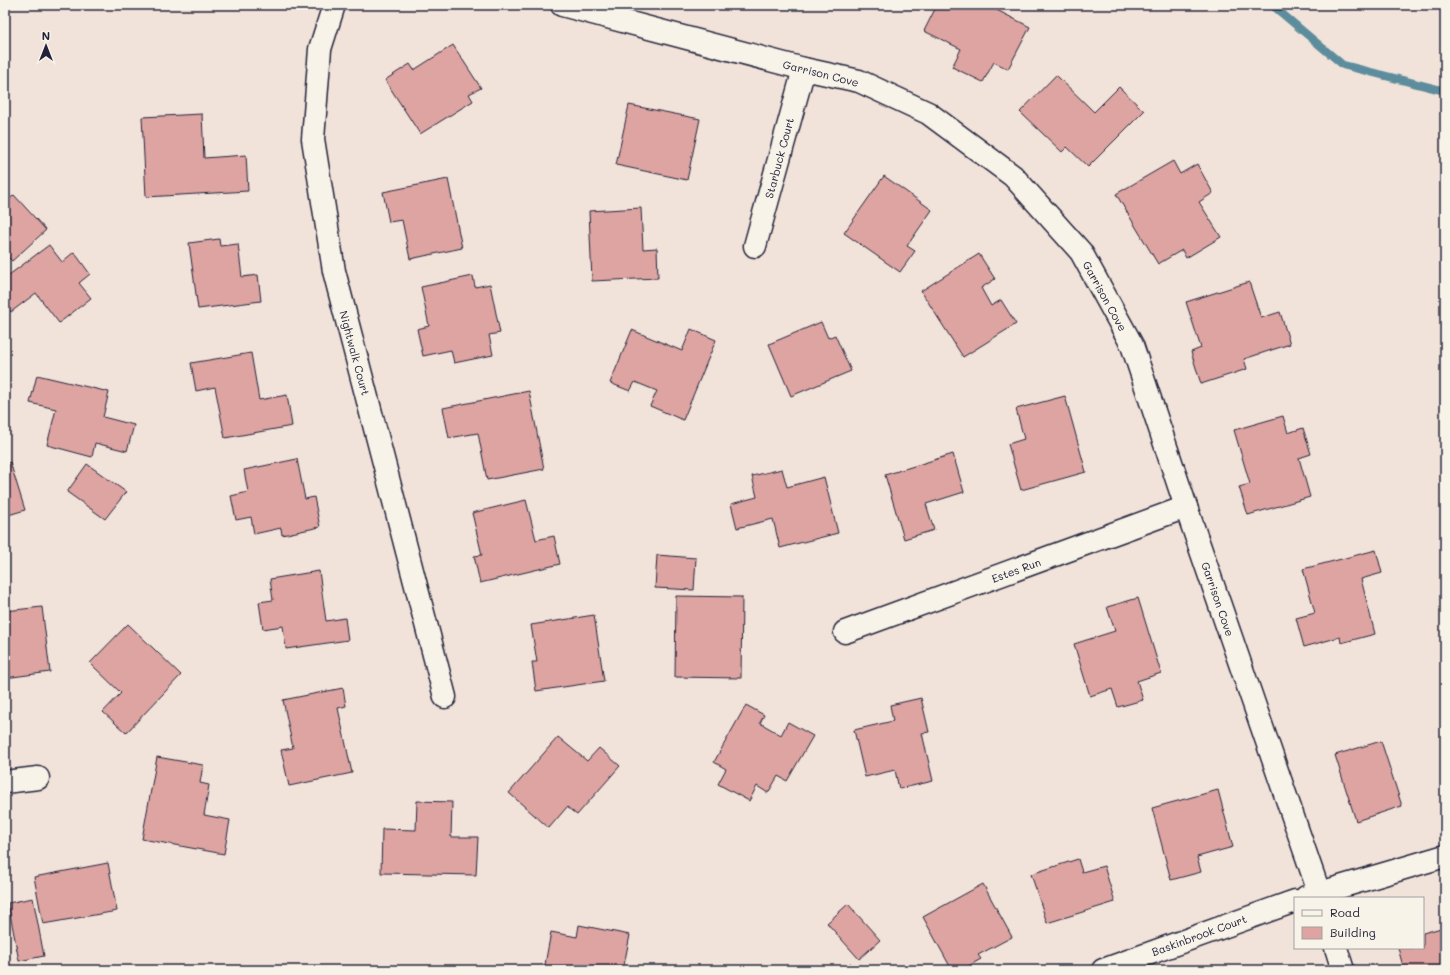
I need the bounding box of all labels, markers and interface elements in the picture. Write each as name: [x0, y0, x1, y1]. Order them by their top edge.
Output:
north arrow: [26, 26, 66, 66]
text: N: [42, 28, 50, 43]
street label: Garrison Cove: [781, 56, 861, 90]
street label: Starbuck Court: [761, 116, 797, 200]
street label: Garrison Cove: [1080, 258, 1131, 334]
street label: Nightwalk Court: [336, 309, 374, 397]
street label: Estes Run: [989, 554, 1043, 586]
street label: Garrison Cove: [1198, 560, 1238, 638]
legend: [1294, 897, 1424, 949]
text: Road: [1330, 904, 1360, 920]
street label: Baskinbrook Court: [1149, 911, 1249, 959]
text: Building: [1330, 924, 1376, 940]

